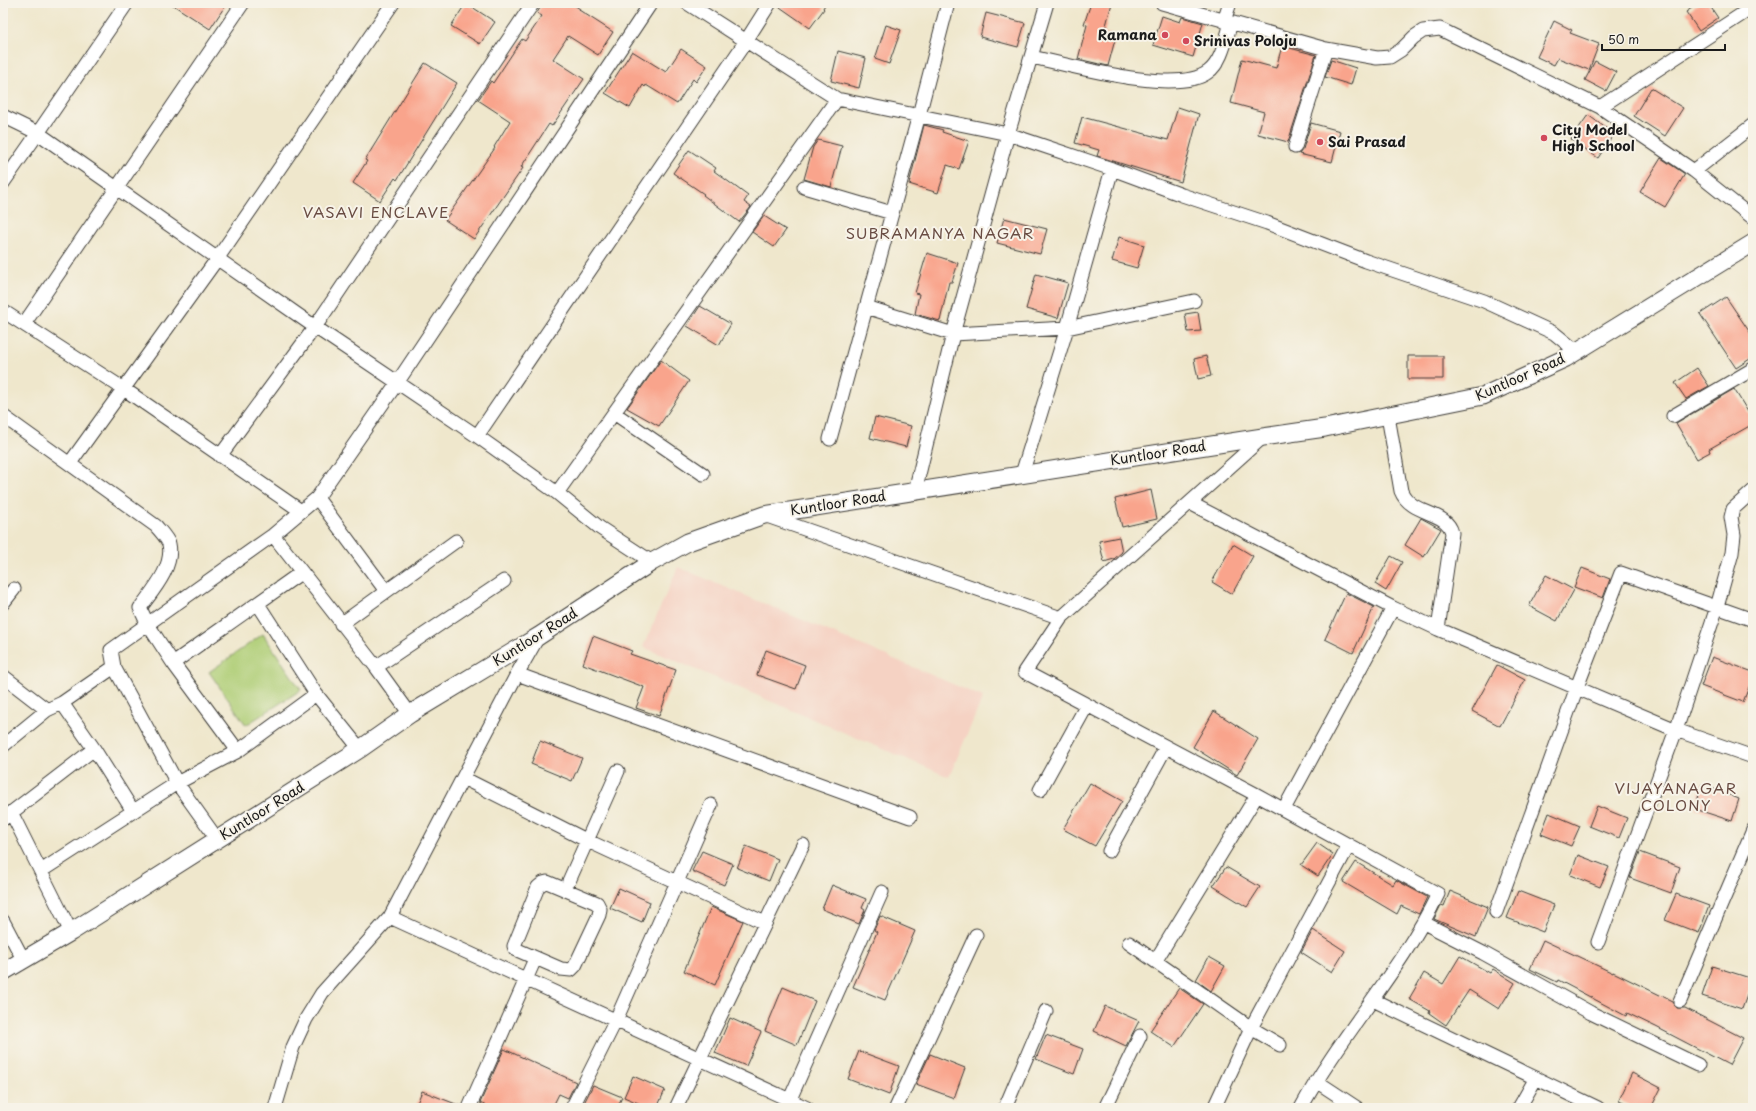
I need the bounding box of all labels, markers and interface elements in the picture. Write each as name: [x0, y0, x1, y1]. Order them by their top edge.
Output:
place label: Ramana: [1098, 24, 1157, 45]
scale bar: [1602, 26, 1725, 52]
marker: Ramana: [1160, 30, 1170, 40]
place label: Srinivas Poloju: [1194, 30, 1297, 51]
text: 50 m: [1608, 30, 1639, 48]
marker: Srinivas Poloju: [1181, 36, 1191, 46]
place label: City Model High School: [1552, 119, 1635, 156]
place label: Sai Prasad: [1328, 131, 1406, 152]
marker: City Model High School: [1539, 133, 1549, 143]
marker: Sai Prasad: [1315, 137, 1325, 147]
district label: VASAVI ENCLAVE: [303, 200, 449, 223]
district label: SUBRAMANYA NAGAR: [846, 221, 1034, 244]
street label: Kuntloor Road: [1471, 347, 1568, 406]
street label: Kuntloor Road: [1109, 435, 1207, 470]
street label: Kuntloor Road: [789, 485, 887, 520]
street label: Kuntloor Road: [488, 602, 581, 671]
street label: Kuntloor Road: [215, 776, 308, 845]
district label: VIJAYANAGAR COLONY: [1615, 776, 1737, 816]

